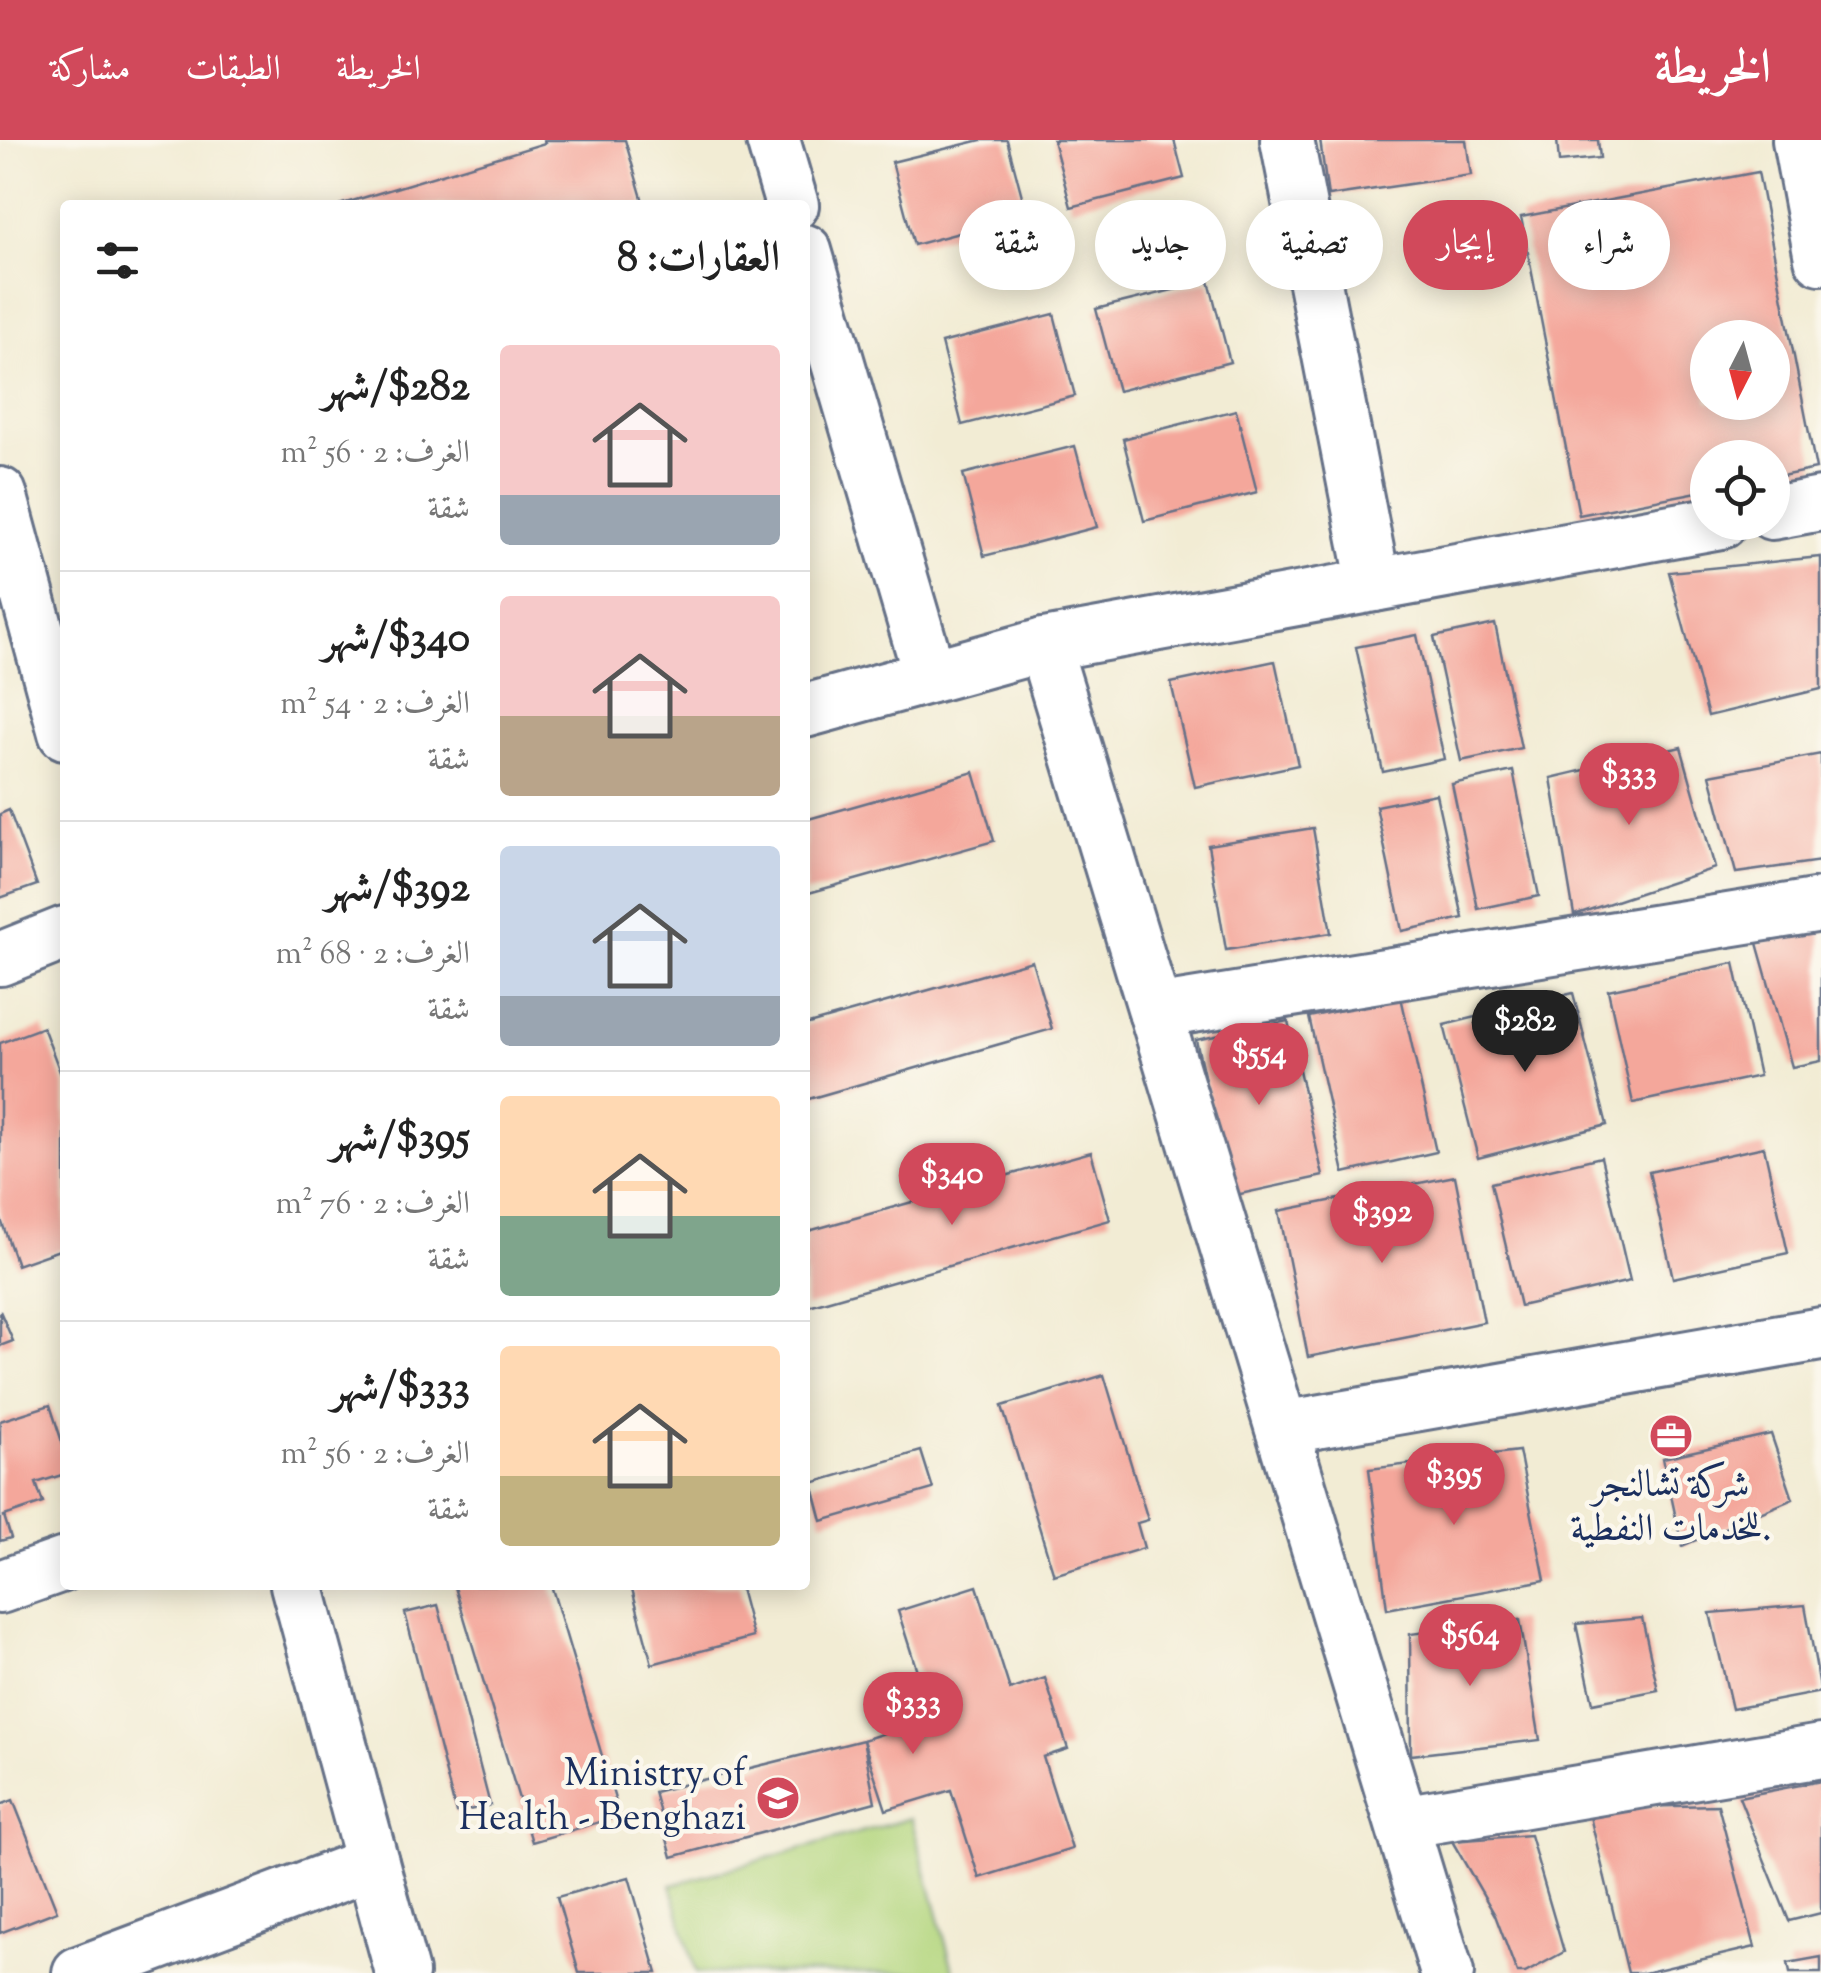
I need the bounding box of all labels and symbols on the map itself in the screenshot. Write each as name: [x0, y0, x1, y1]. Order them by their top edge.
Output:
north arrow: [1690, 320, 1790, 420]
pin: $333: [1570, 743, 1688, 828]
pin: $282: [1466, 990, 1584, 1075]
pin: $554: [1200, 1023, 1318, 1108]
pin: $340: [893, 1143, 1011, 1228]
pin: $392: [1323, 1181, 1441, 1266]
office icon: شركة تشالنجر للخدمات النفطية.: [1648, 1413, 1694, 1459]
pin: $395: [1395, 1443, 1513, 1528]
place label: شركة تشالنجر للخدمات النفطية.: [1570, 1460, 1772, 1558]
pin: $564: [1411, 1604, 1529, 1689]
pin: $333: [854, 1672, 972, 1757]
place label: Ministry of Health - Benghazi: [459, 1749, 748, 1847]
school or university icon: Ministry of Health - Benghazi: [755, 1775, 801, 1821]

